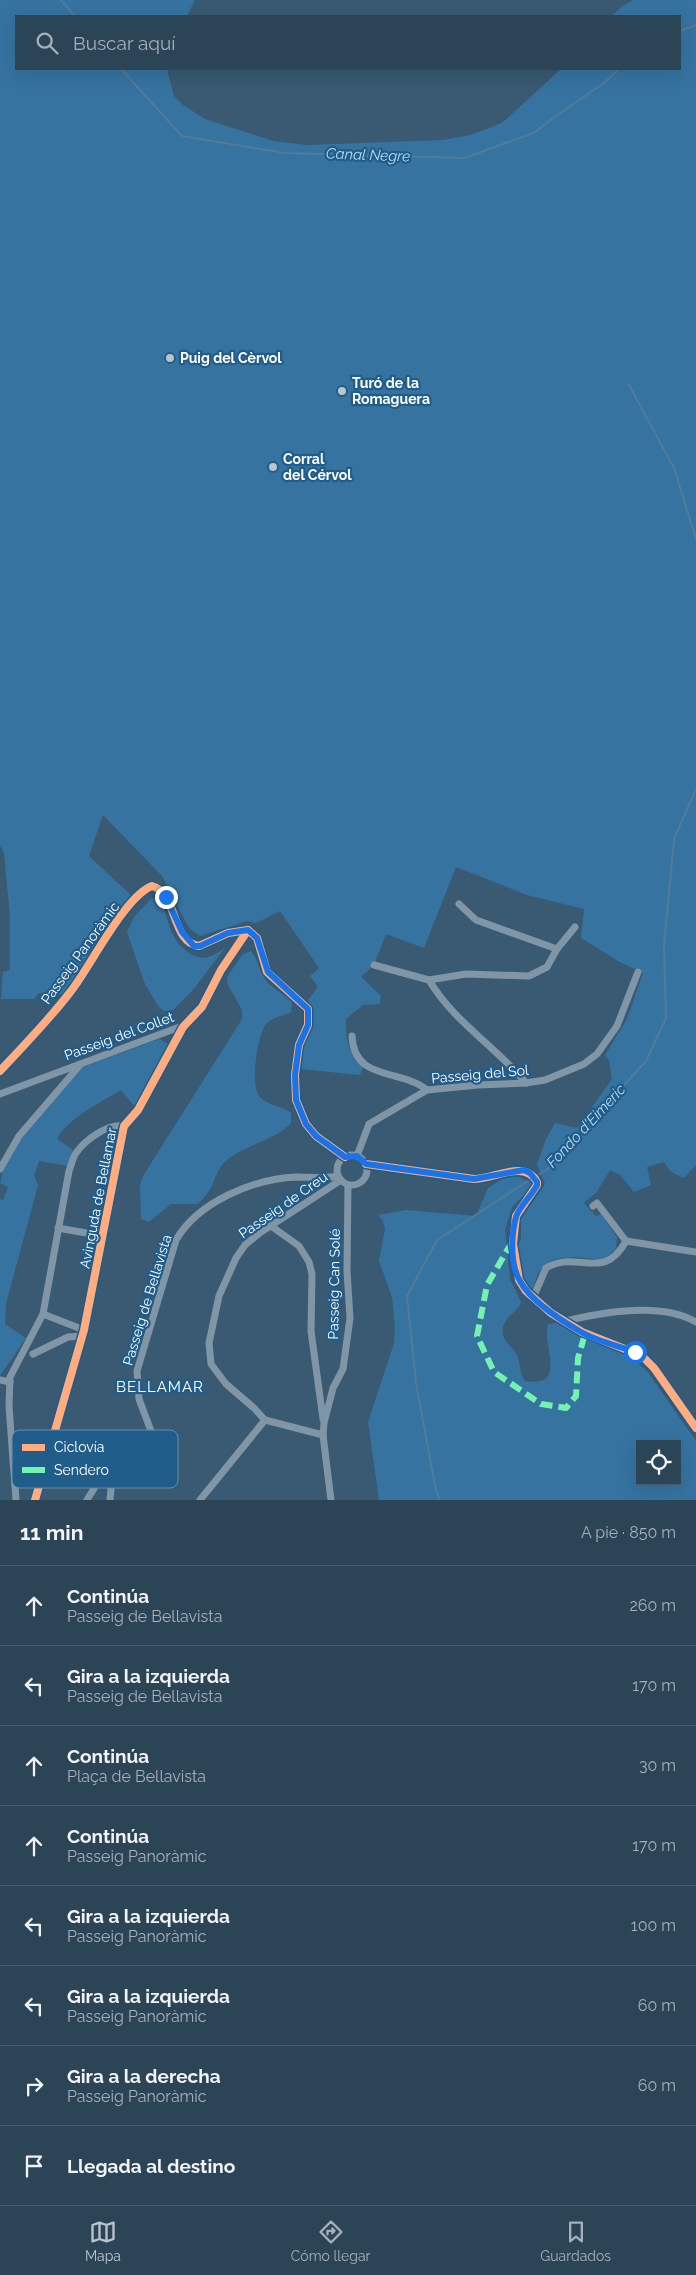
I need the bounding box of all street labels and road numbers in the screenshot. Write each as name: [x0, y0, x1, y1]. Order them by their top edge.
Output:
street label: Passeig Panoràmic: [38, 899, 123, 1007]
street label: Passeig del Collet: [62, 1009, 176, 1063]
street label: Passeig del Sol: [431, 1062, 530, 1086]
street label: Avinguda de Bellamar: [76, 1126, 120, 1270]
street label: Passeig de Creu: [236, 1168, 330, 1242]
street label: Passeig Can Solé: [325, 1228, 343, 1340]
street label: Passeig de Bellavista: [119, 1233, 175, 1367]

